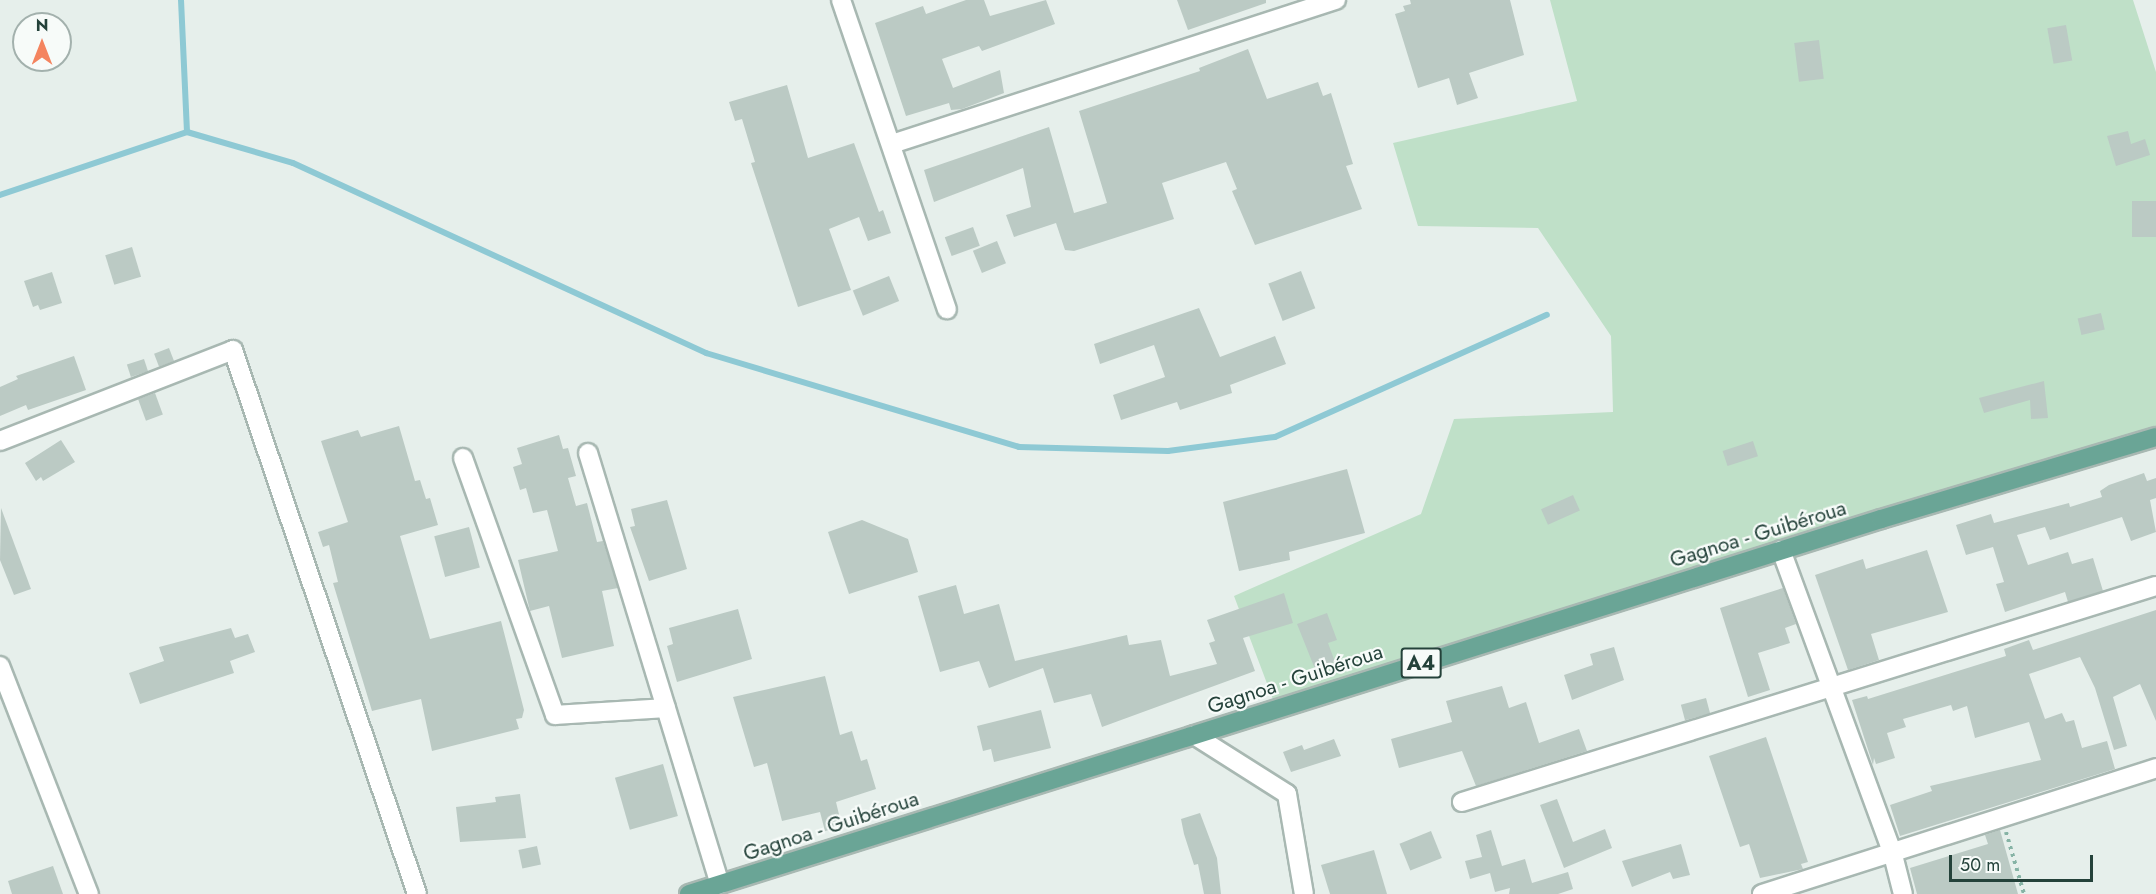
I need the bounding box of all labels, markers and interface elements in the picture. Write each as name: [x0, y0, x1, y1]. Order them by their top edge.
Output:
north arrow: [12, 12, 72, 72]
text: N: [36, 14, 48, 37]
street label: Gagnoa - Guibéroua: [1667, 495, 1849, 573]
street label: Gagnoa - Guibéroua: [1204, 639, 1386, 719]
road number: A4: [1400, 646, 1442, 680]
street label: Gagnoa - Guibéroua: [740, 786, 922, 866]
scale bar: [1952, 843, 2096, 881]
text: 50 m: [1960, 852, 2000, 878]

